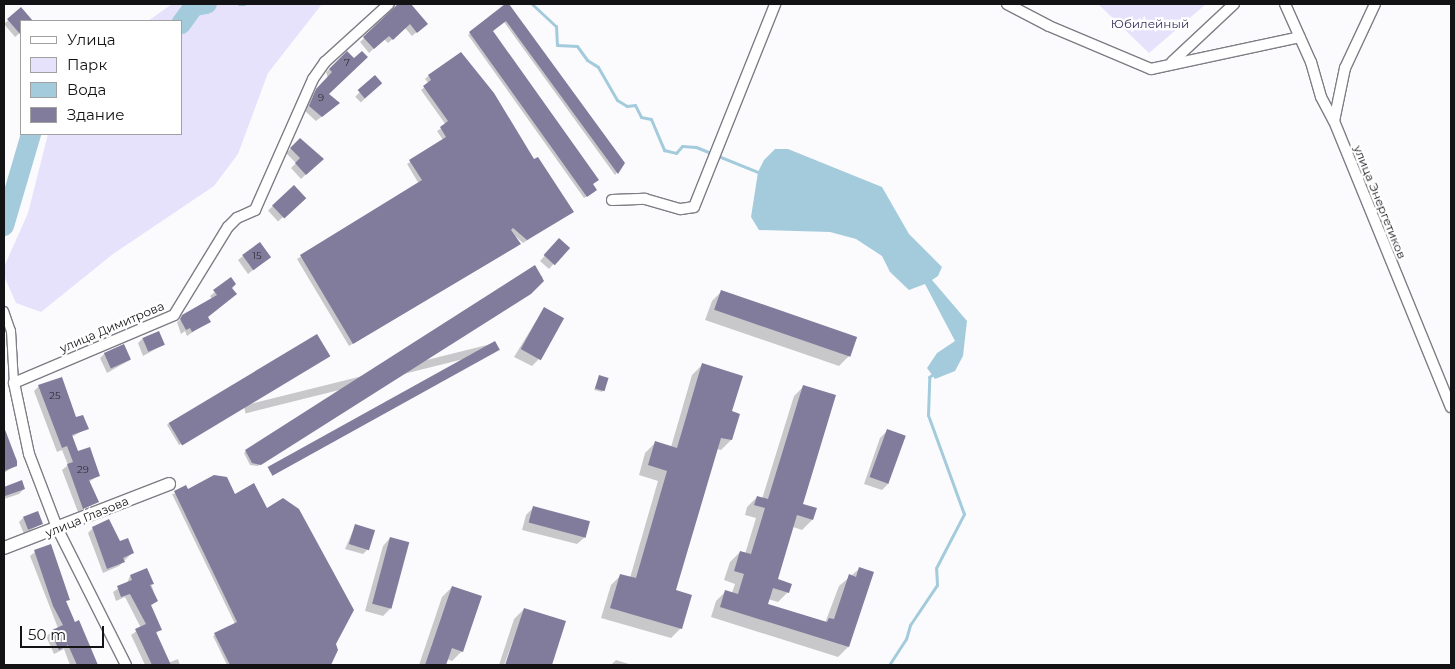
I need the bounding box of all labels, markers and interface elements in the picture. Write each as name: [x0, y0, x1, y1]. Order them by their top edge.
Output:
park label: Юбилейный: [1111, 17, 1189, 31]
legend: [20, 20, 182, 135]
text: Улица: [67, 30, 115, 49]
text: Парк: [67, 55, 107, 74]
house number: 7: [344, 57, 350, 69]
text: Вода: [67, 80, 106, 99]
house number: 9: [318, 92, 324, 104]
text: Здание: [67, 105, 125, 124]
street label: улица Энергетиков: [1351, 143, 1409, 261]
house number: 15: [252, 250, 262, 262]
street label: улица Димитрова: [58, 298, 166, 356]
house number: 25: [49, 390, 61, 402]
house number: 29: [77, 464, 89, 476]
street label: улица Глазова: [43, 494, 131, 540]
scale bar: [22, 616, 106, 648]
text: 50 m: [28, 625, 66, 644]

